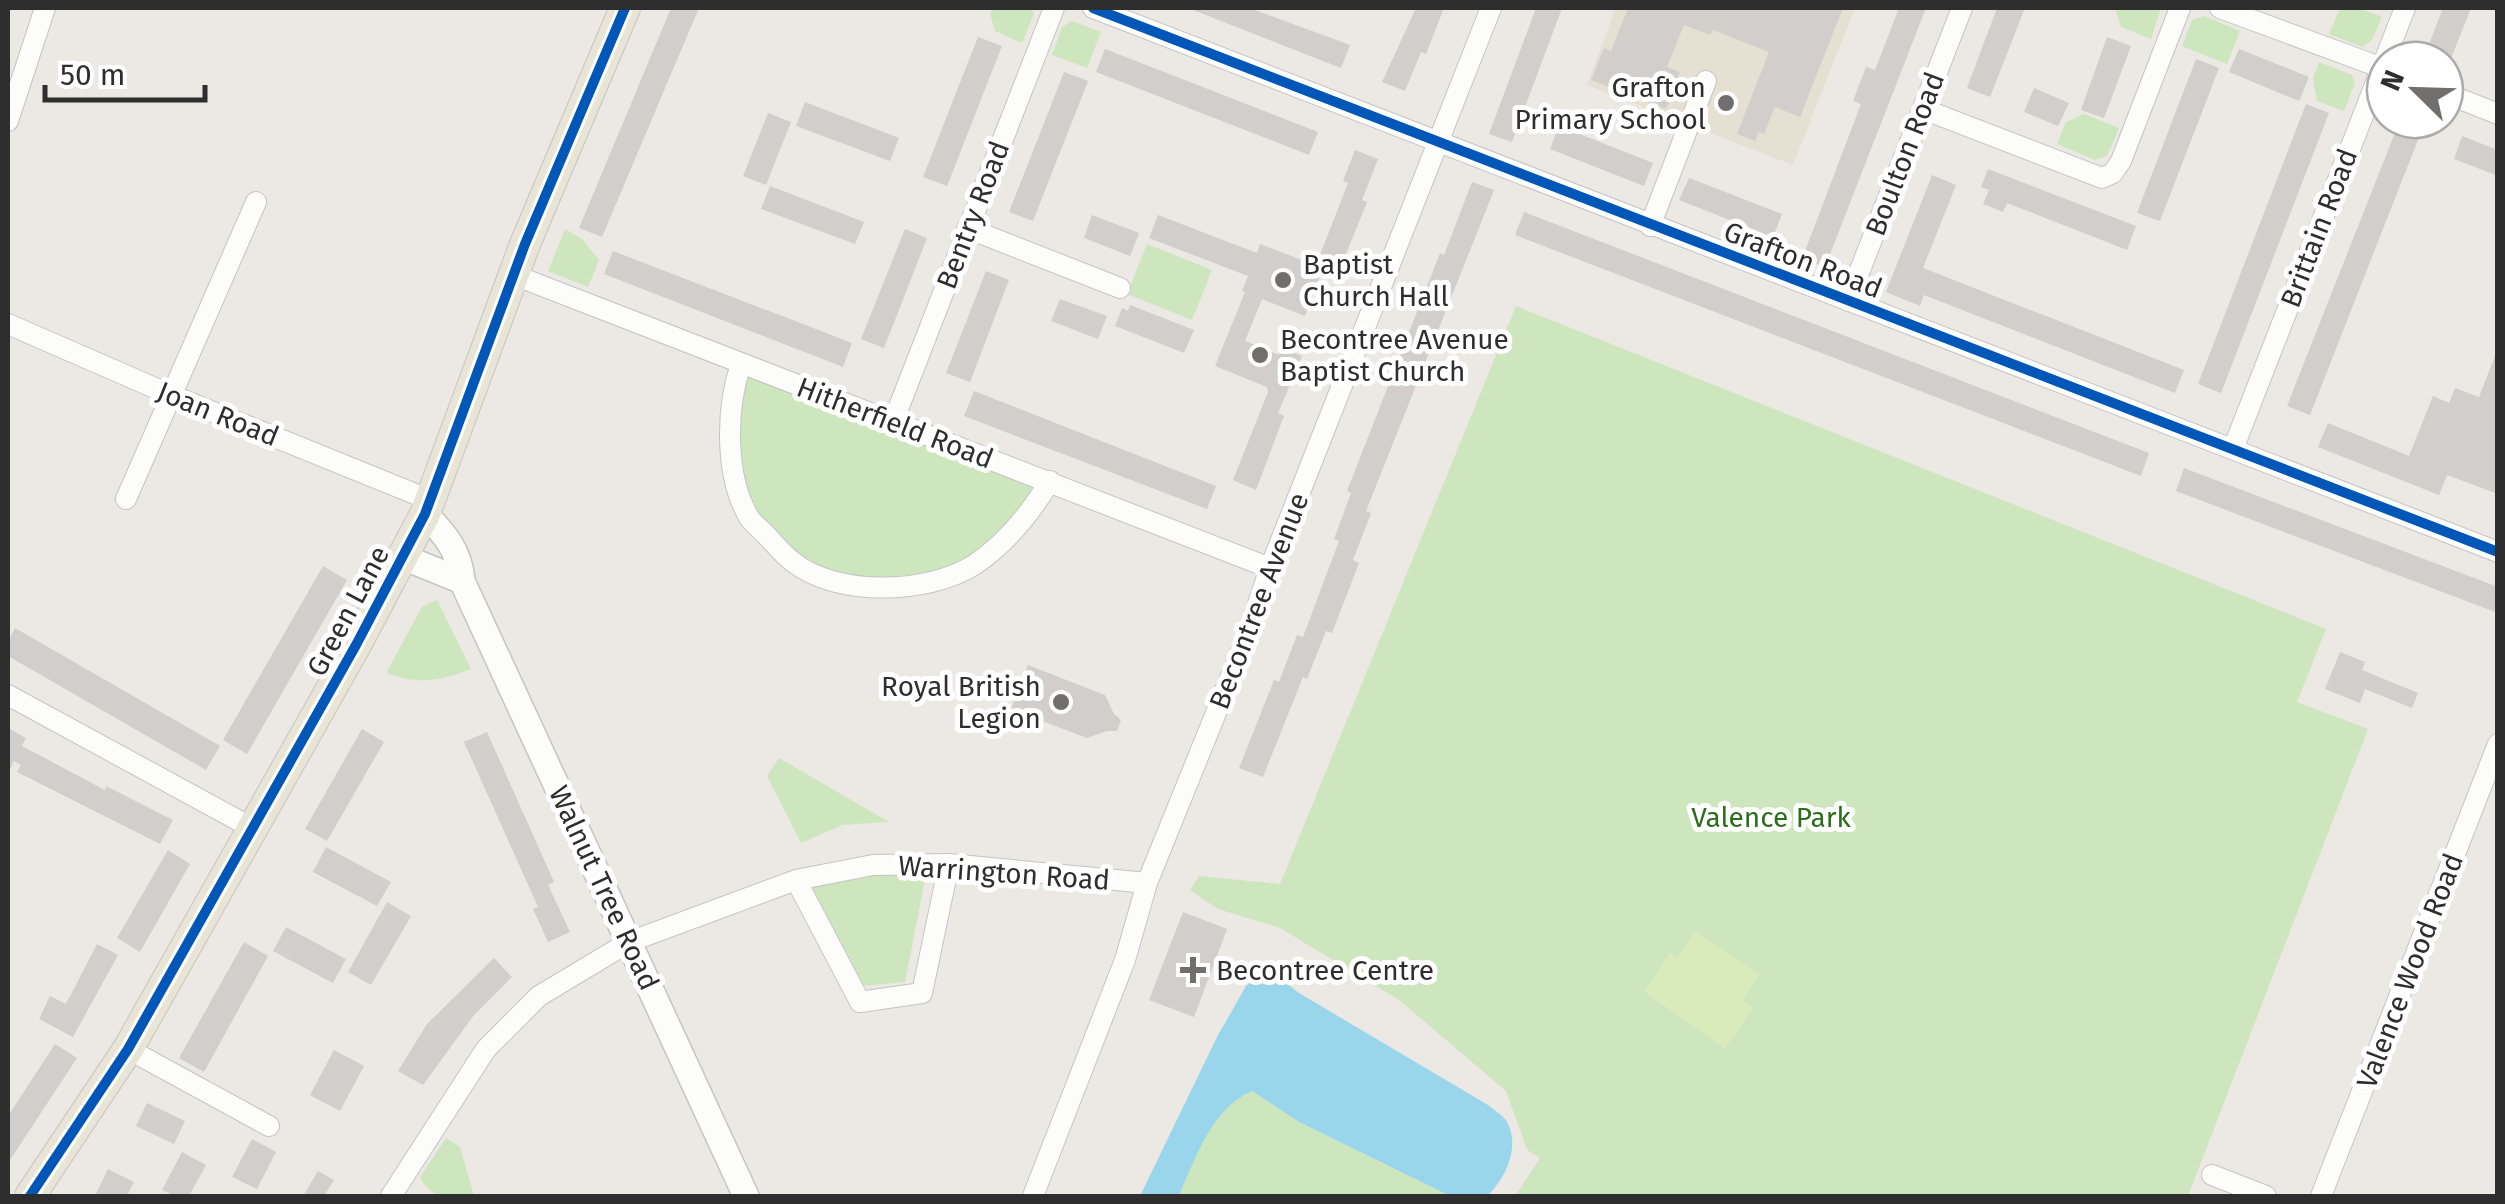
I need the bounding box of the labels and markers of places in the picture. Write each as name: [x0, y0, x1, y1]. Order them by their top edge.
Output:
place label: Grafton Primary School: [1514, 71, 1706, 136]
marker: Grafton Primary School: [1715, 92, 1737, 114]
place label: Baptist Church Hall: [1303, 248, 1449, 313]
marker: Baptist Church Hall: [1272, 269, 1294, 291]
place label: Becontree Avenue Baptist Church: [1280, 323, 1509, 388]
marker: Becontree Avenue Baptist Church: [1249, 344, 1271, 366]
place label: Royal British Legion: [881, 670, 1041, 735]
marker: Royal British Legion: [1050, 691, 1072, 713]
place label: Becontree Centre: [1216, 954, 1434, 987]
marker: Becontree Centre: [1180, 957, 1206, 983]

